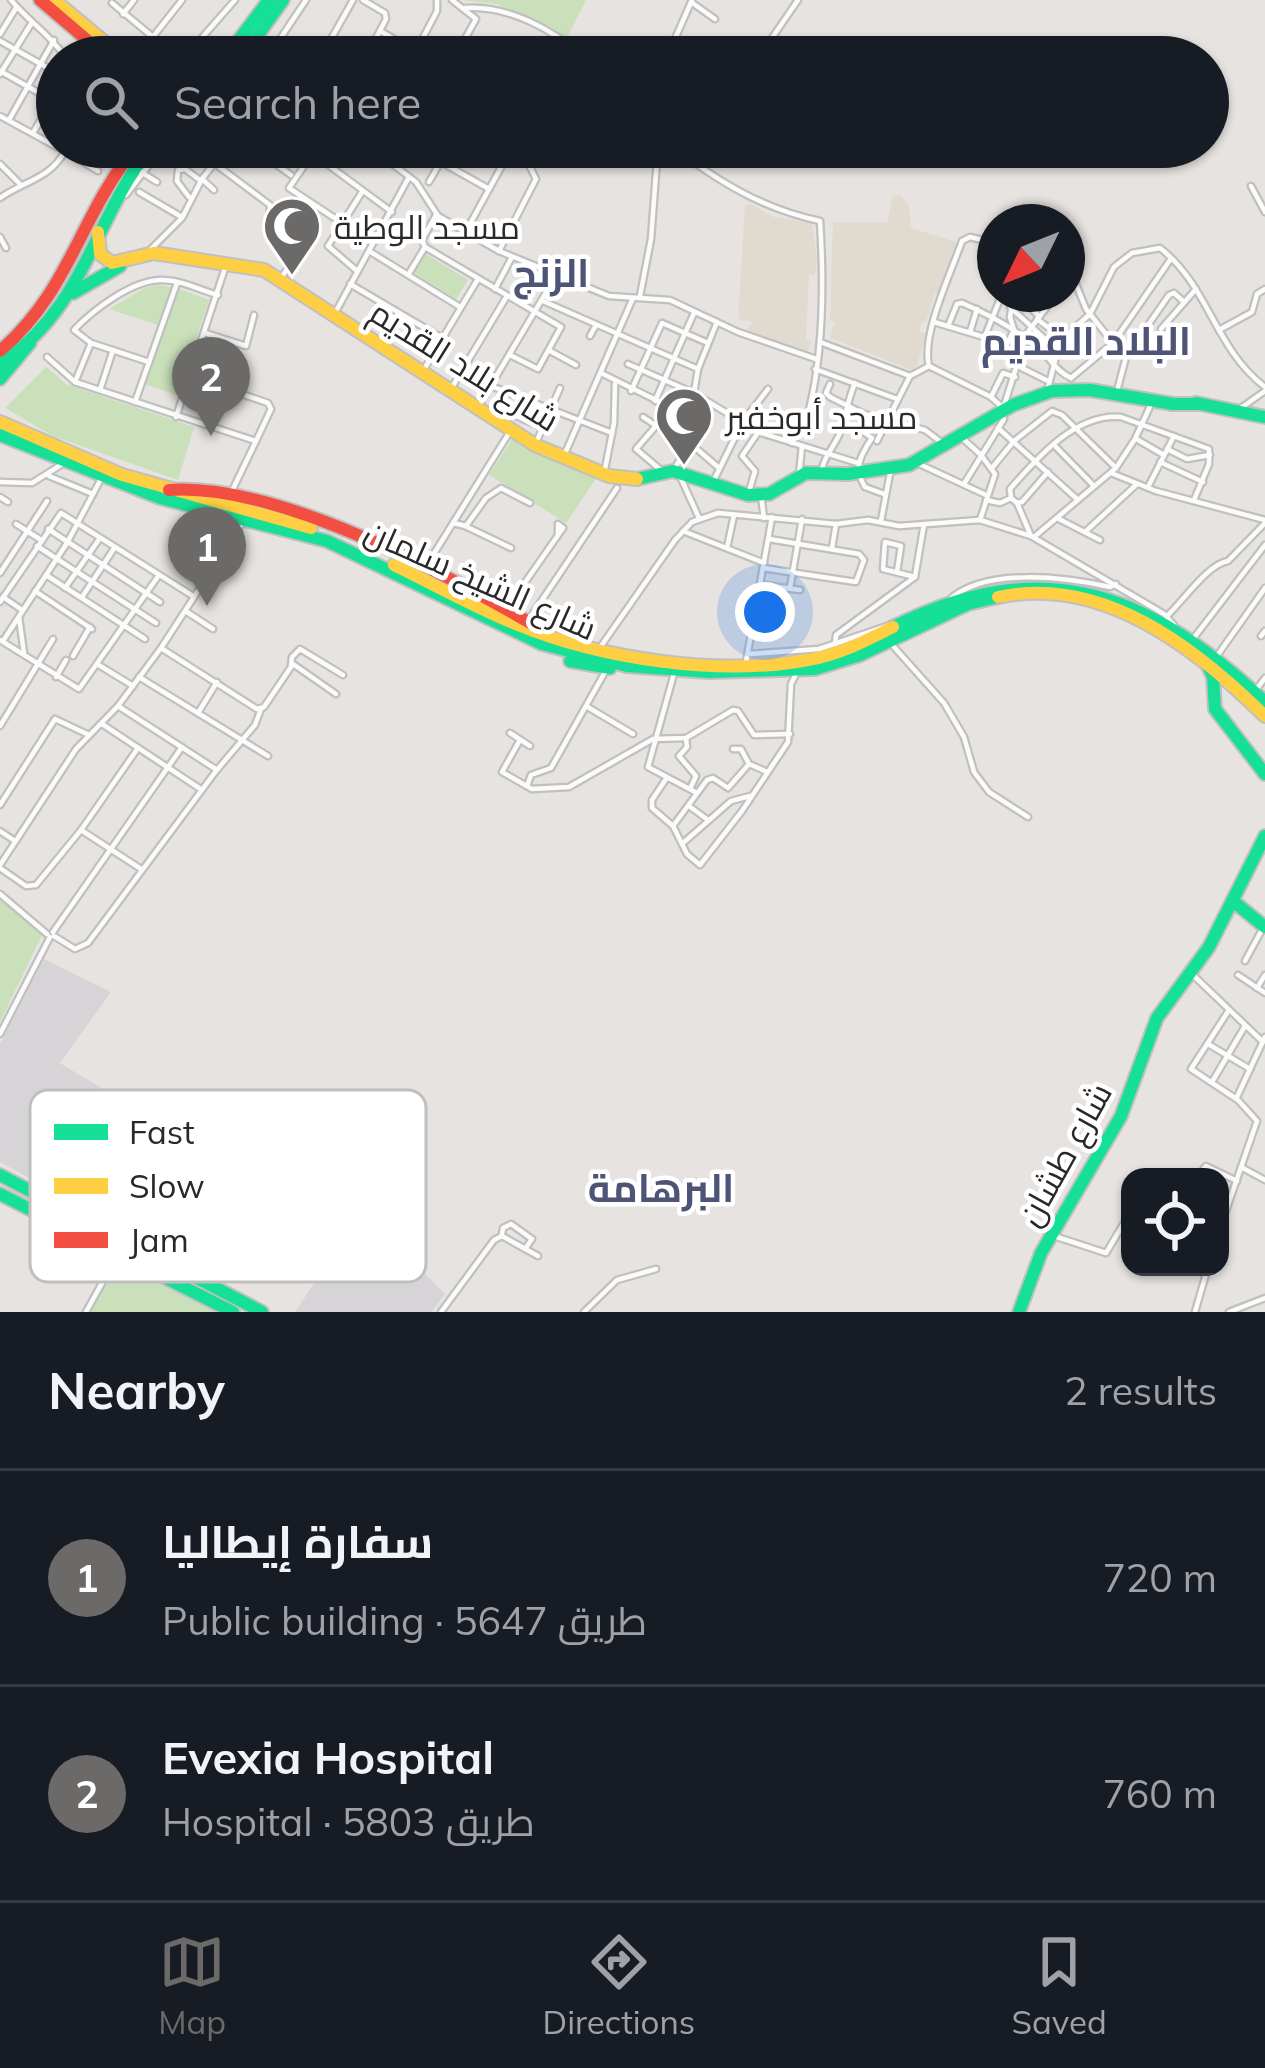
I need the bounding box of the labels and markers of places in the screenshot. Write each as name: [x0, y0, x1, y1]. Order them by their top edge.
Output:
mosque icon: مسجد الوطية: [261, 195, 323, 277]
place label: مسجد الوطية: [334, 206, 520, 247]
pin: 2: [172, 337, 250, 436]
mosque icon: مسجد أبوخفير: [653, 385, 715, 467]
place label: مسجد أبوخفير: [724, 396, 918, 437]
pin: 1: [168, 507, 246, 606]

